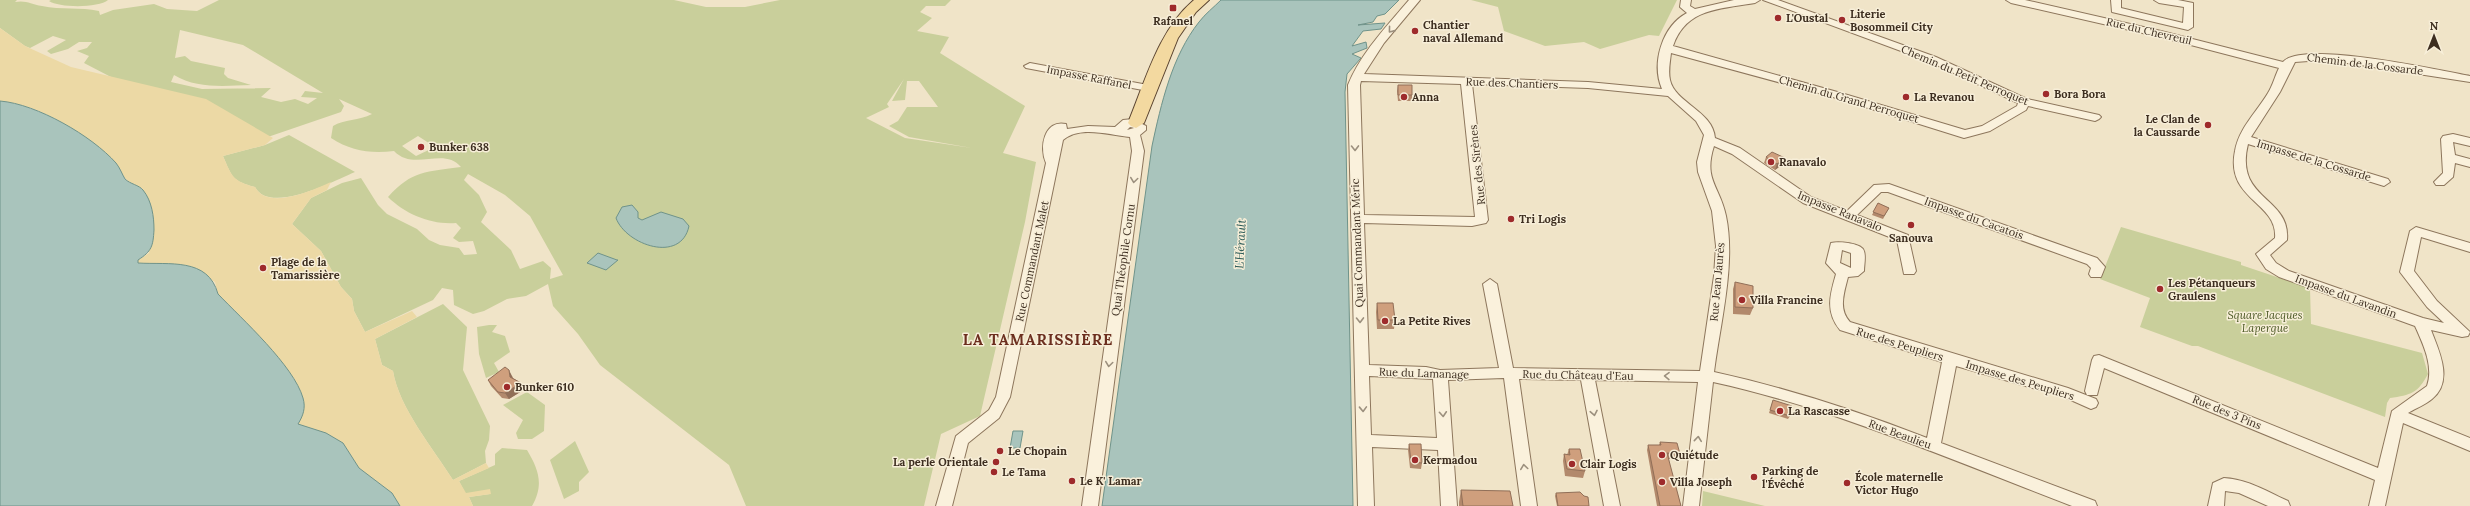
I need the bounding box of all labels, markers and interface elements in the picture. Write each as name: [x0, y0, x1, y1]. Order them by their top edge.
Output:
marker: Rafanel: [1168, 3, 1178, 13]
place label: Literie Bosommeil City: [1850, 7, 1934, 34]
place label: L'Oustal: [1786, 11, 1829, 25]
marker: L'Oustal: [1773, 13, 1783, 23]
place label: Rafanel: [1153, 14, 1193, 28]
street label: Rue du Chevreuil: [2105, 14, 2193, 48]
marker: Literie Bosommeil City: [1837, 15, 1847, 25]
north arrow: [2414, 16, 2454, 56]
place label: Chantier naval Allemand: [1423, 18, 1504, 45]
text: N: [2430, 19, 2439, 33]
one-way arrow: [1388, 26, 1395, 33]
marker: Chantier naval Allemand: [1410, 26, 1420, 36]
street label: Chemin du Petit Perroquet: [1899, 42, 2032, 109]
street label: Chemin de la Cossarde: [2306, 50, 2424, 78]
street label: Impasse Raffanel: [1045, 62, 1133, 92]
street label: Chemin du Grand Perroquet: [1777, 72, 1921, 126]
street label: Rue des Chantiers: [1466, 74, 1558, 92]
place label: Bora Bora: [2054, 87, 2106, 101]
marker: Bora Bora: [2041, 89, 2051, 99]
place label: Anna: [1412, 90, 1439, 104]
place label: La Revanou: [1914, 90, 1974, 104]
marker: Anna: [1399, 92, 1409, 102]
marker: La Revanou: [1901, 92, 1911, 102]
place label: Le Clan de la Caussarde: [2134, 112, 2200, 139]
marker: Le Clan de la Caussarde: [2203, 120, 2213, 130]
street label: Rue des Sirènes: [1466, 124, 1488, 206]
street label: Impasse de la Cossarde: [2255, 136, 2373, 184]
place label: Bunker 638: [429, 140, 489, 154]
marker: Bunker 638: [416, 142, 426, 152]
one-way arrow: [1350, 145, 1359, 151]
place label: Ranavalo: [1779, 155, 1826, 169]
marker: Ranavalo: [1766, 157, 1776, 167]
one-way arrow: [1130, 177, 1139, 183]
street label: Quai Commandant Méric: [1348, 178, 1366, 308]
street label: Impasse Ranavalo: [1796, 188, 1884, 234]
street label: Impasse du Cacatois: [1923, 194, 2025, 242]
street label: Rue Commandant Malet: [1012, 198, 1052, 323]
street label: Quai Théophile Cornu: [1108, 203, 1138, 317]
place label: Tri Logis: [1519, 212, 1566, 226]
marker: Tri Logis: [1506, 214, 1516, 224]
water label: L'Hérault: [1231, 218, 1249, 269]
marker: Sanouva: [1906, 220, 1916, 230]
place label: Sanouva: [1889, 231, 1933, 245]
street label: Rue Jean Jaurès: [1707, 242, 1727, 322]
place label: Plage de la Tamarissière: [271, 255, 340, 282]
marker: Plage de la Tamarissière: [258, 263, 268, 273]
street label: Impasse du Lavandin: [2293, 271, 2399, 321]
place label: Les Pétanqueurs Graulens: [2168, 276, 2255, 303]
marker: Les Pétanqueurs Graulens: [2155, 284, 2165, 294]
place label: Villa Francine: [1750, 293, 1823, 307]
marker: Villa Francine: [1737, 295, 1747, 305]
park label: Square Jacques Lapergue: [2228, 308, 2303, 335]
place label: La Petite Rives: [1393, 314, 1471, 328]
marker: La Petite Rives: [1380, 316, 1390, 326]
one-way arrow: [1356, 317, 1364, 323]
street label: Rue des Peupliers: [1855, 324, 1945, 364]
district label: LA TAMARISSIÈRE: [963, 330, 1113, 349]
street label: Impasse des Peupliers: [1964, 357, 2076, 403]
one-way arrow: [1105, 361, 1114, 367]
street label: Rue du Lamanage: [1379, 364, 1470, 382]
street label: Rue du Château d'Eau: [1522, 367, 1634, 383]
one-way arrow: [1664, 372, 1670, 380]
place label: Bunker 610: [515, 380, 574, 394]
marker: Bunker 610: [502, 382, 512, 392]
street label: Rue des 3 Pins: [2190, 392, 2264, 432]
place label: La Rascasse: [1788, 404, 1850, 418]
one-way arrow: [1358, 406, 1367, 412]
marker: La Rascasse: [1775, 406, 1785, 416]
one-way arrow: [1590, 410, 1598, 417]
one-way arrow: [1439, 411, 1448, 417]
street label: Rue Beaulieu: [1867, 416, 1934, 452]
one-way arrow: [1693, 436, 1702, 442]
place label: Le Chopain: [1008, 444, 1067, 458]
marker: Le Chopain: [995, 446, 1005, 456]
place label: Quiétude: [1670, 448, 1719, 462]
marker: Quiétude: [1657, 450, 1667, 460]
place label: Kermadou: [1423, 453, 1477, 467]
place label: La perle Orientale: [893, 455, 988, 469]
marker: Kermadou: [1410, 455, 1420, 465]
marker: La perle Orientale: [991, 457, 1001, 467]
place label: Clair Logis: [1580, 457, 1637, 471]
marker: Clair Logis: [1567, 459, 1577, 469]
one-way arrow: [1520, 464, 1529, 470]
place label: Parking de l'Évêché: [1762, 464, 1819, 491]
place label: Le Tama: [1002, 465, 1046, 479]
marker: Le Tama: [989, 467, 999, 477]
place label: École maternelle Victor Hugo: [1855, 470, 1943, 497]
marker: Parking de l'Évêché: [1749, 472, 1759, 482]
place label: Le K' Lamar: [1080, 474, 1143, 488]
place label: Villa Joseph: [1670, 475, 1732, 489]
marker: Le K' Lamar: [1067, 476, 1077, 486]
marker: Villa Joseph: [1657, 477, 1667, 487]
marker: École maternelle Victor Hugo: [1842, 478, 1852, 488]

